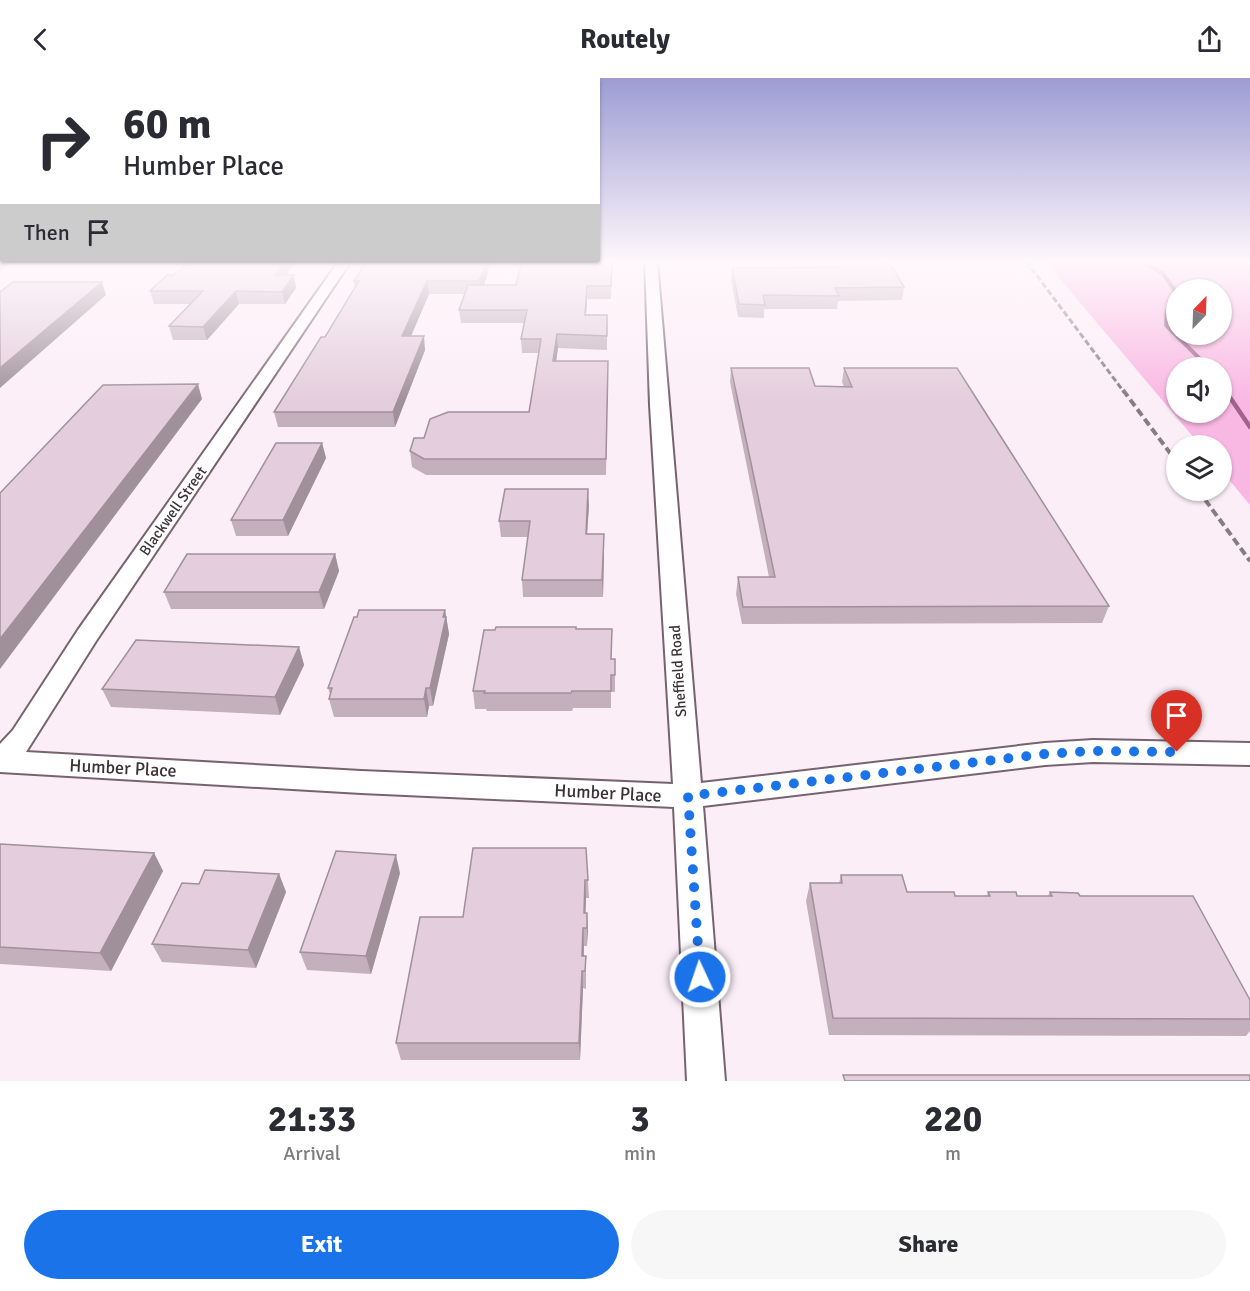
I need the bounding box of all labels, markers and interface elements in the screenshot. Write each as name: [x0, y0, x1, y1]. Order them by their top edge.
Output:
icon: back: [24, 23, 57, 56]
text: Routely: [580, 23, 670, 56]
icon: share: [1193, 23, 1226, 56]
text: 60 m: [123, 99, 212, 150]
icon: right: [24, 102, 102, 180]
text: Humber Place: [123, 150, 284, 183]
icon: arrive: [82, 216, 115, 249]
text: Then: [24, 219, 70, 246]
north arrow: [1166, 279, 1232, 345]
map controls: [1166, 279, 1232, 501]
button: sound: [1166, 357, 1232, 423]
button: layers: [1166, 435, 1232, 501]
street label: Blackwell Street: [136, 463, 210, 559]
street label: Sheffield Road: [666, 624, 690, 718]
pin: [1151, 690, 1202, 752]
icon: arrive: [1160, 699, 1193, 732]
street label: Humber Place: [69, 754, 177, 782]
street label: Humber Place: [554, 779, 662, 807]
position arrow: [668, 945, 732, 1009]
text: 21:33: [268, 1097, 356, 1142]
text: 3: [630, 1097, 650, 1142]
text: 220: [924, 1097, 982, 1142]
text: Arrival: [283, 1141, 341, 1166]
text: min: [624, 1141, 656, 1166]
text: m: [945, 1141, 961, 1166]
button: Exit: [24, 1210, 619, 1279]
button: Share: [631, 1210, 1226, 1279]

